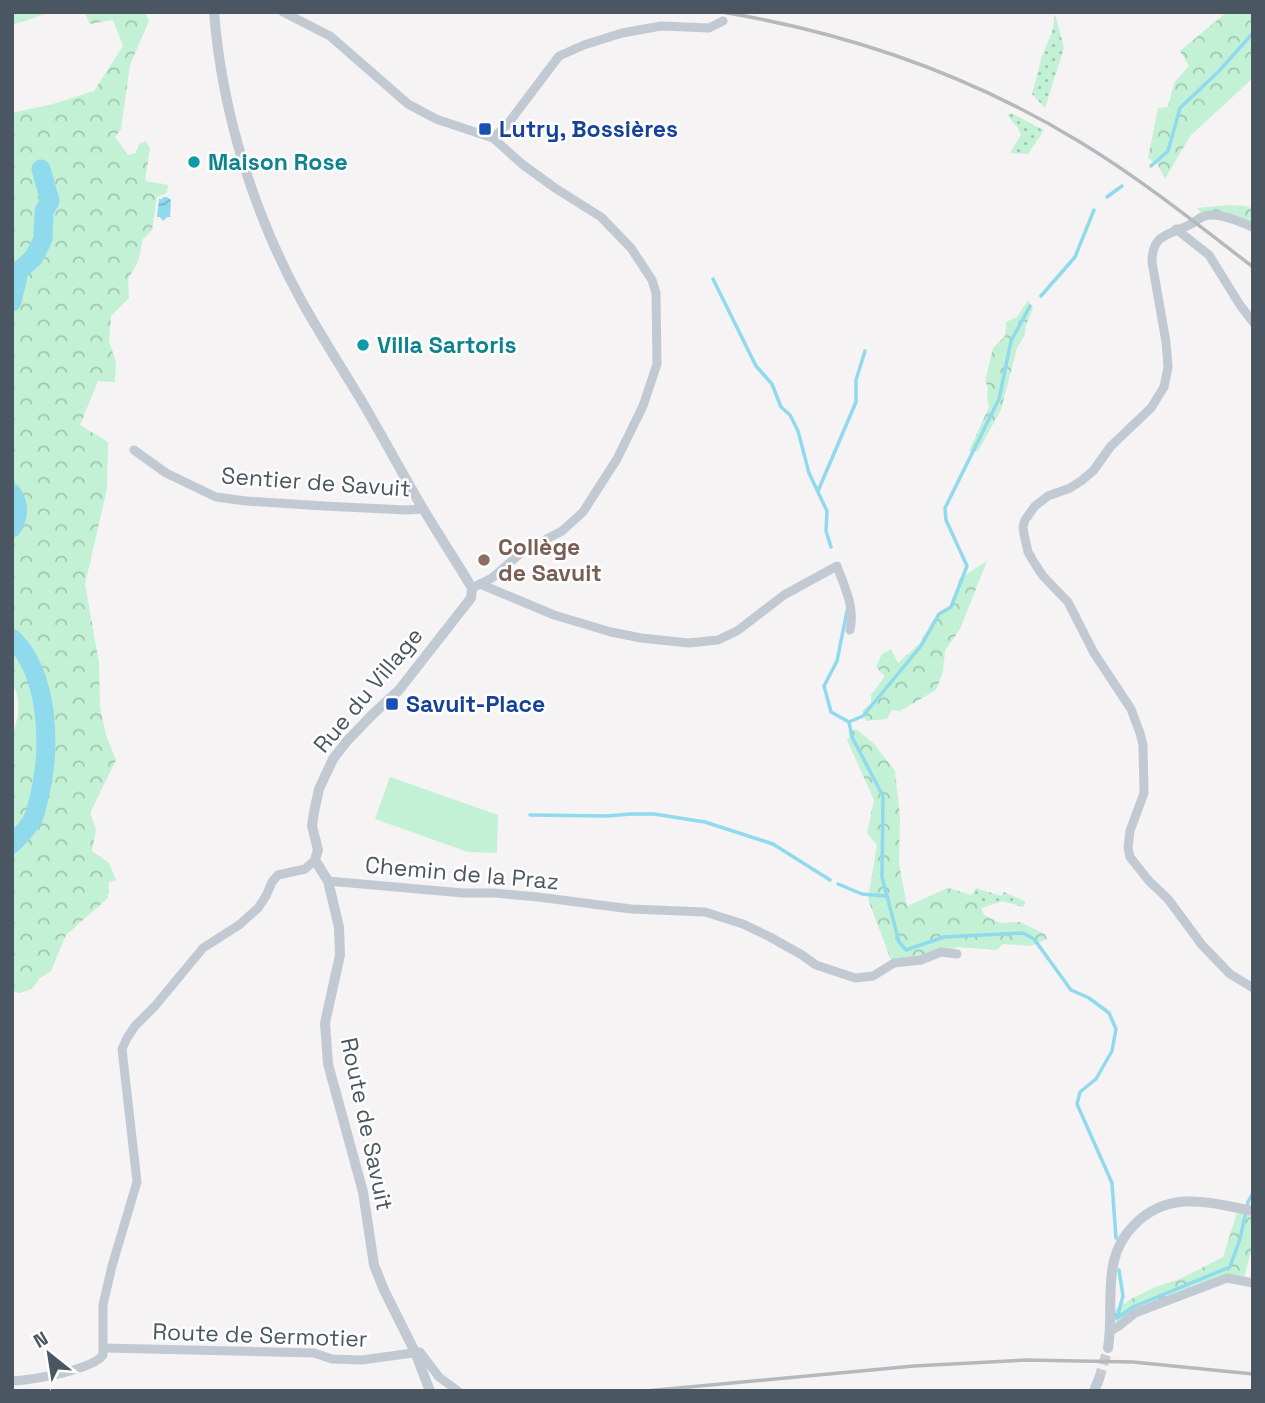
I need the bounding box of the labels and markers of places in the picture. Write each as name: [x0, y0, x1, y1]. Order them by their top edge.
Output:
place label: Lutry, Bossières: [499, 114, 678, 144]
marker: Lutry, Bossières: [477, 121, 493, 137]
place label: Maison Rose: [208, 147, 348, 177]
marker: Maison Rose: [186, 154, 202, 170]
place label: Villa Sartoris: [377, 330, 516, 360]
marker: Villa Sartoris: [355, 337, 371, 353]
place label: Collège de Savuit: [498, 532, 602, 588]
marker: Collège de Savuit: [476, 552, 492, 568]
place label: Savuit-Place: [406, 689, 545, 719]
marker: Savuit-Place: [384, 696, 400, 712]

